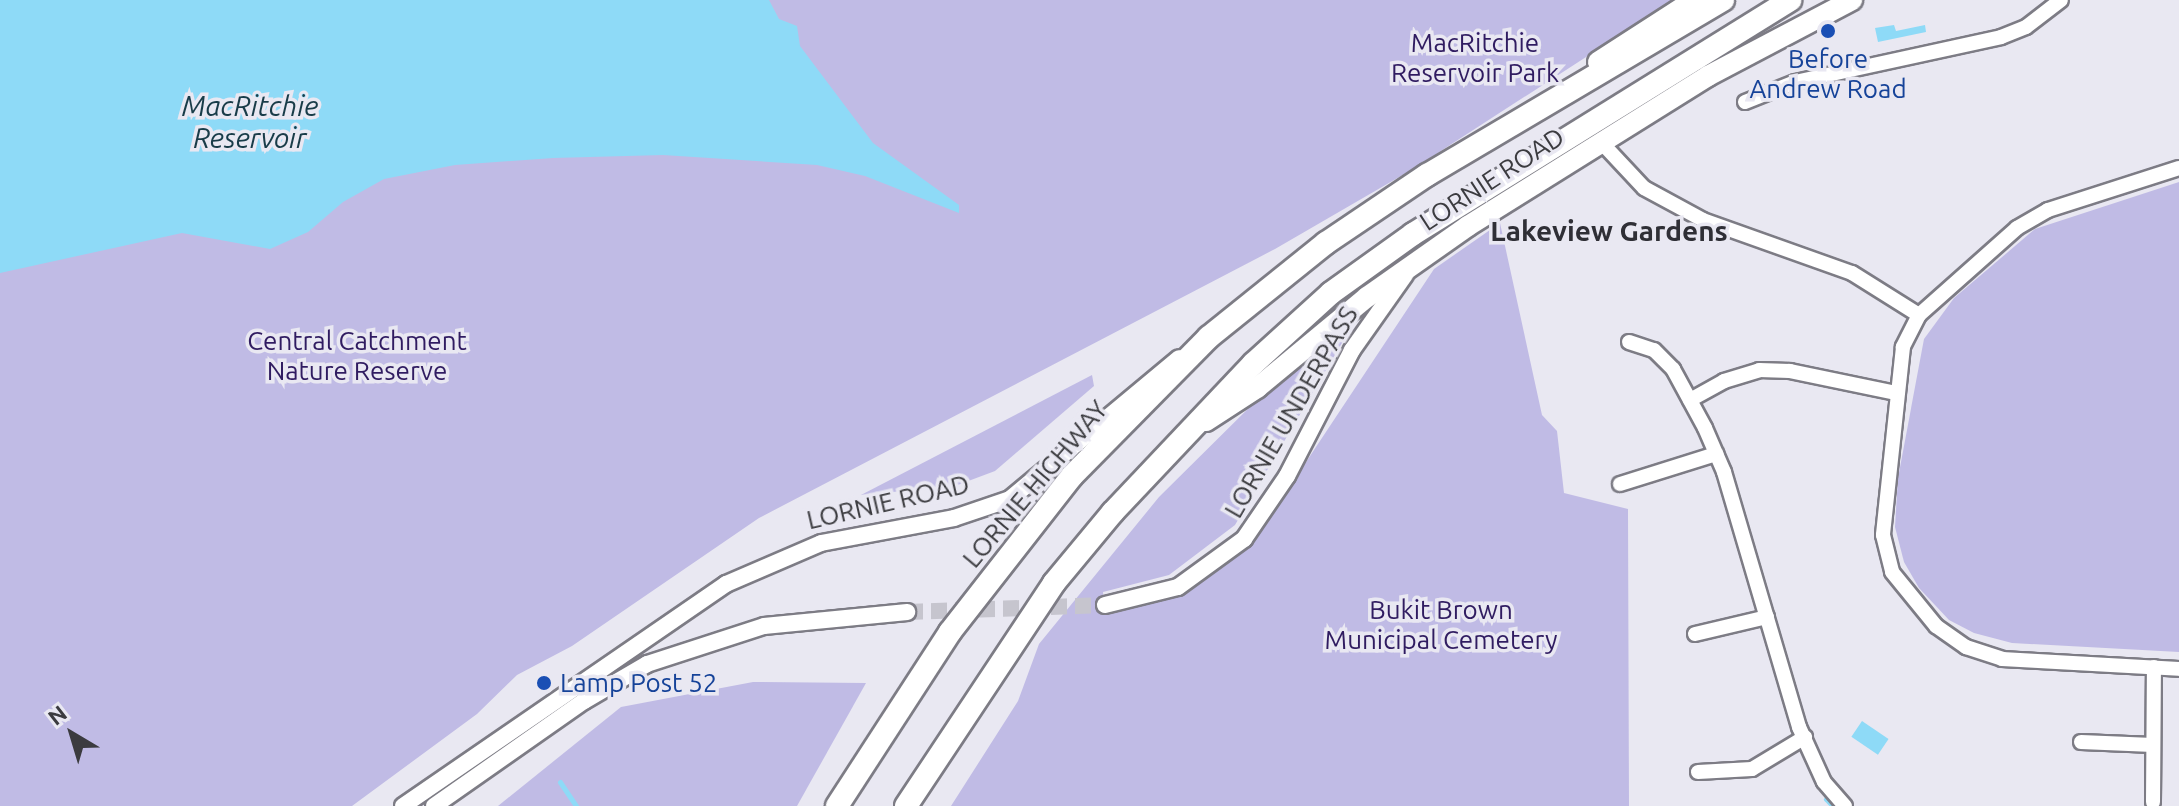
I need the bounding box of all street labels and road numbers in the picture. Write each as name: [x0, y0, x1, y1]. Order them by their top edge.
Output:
street label: LORNIE ROAD: [1414, 121, 1570, 237]
street label: LORNIE UNDERPASS: [1218, 301, 1364, 523]
street label: LORNIE HIGHWAY: [956, 394, 1114, 574]
street label: LORNIE ROAD: [804, 468, 972, 536]

